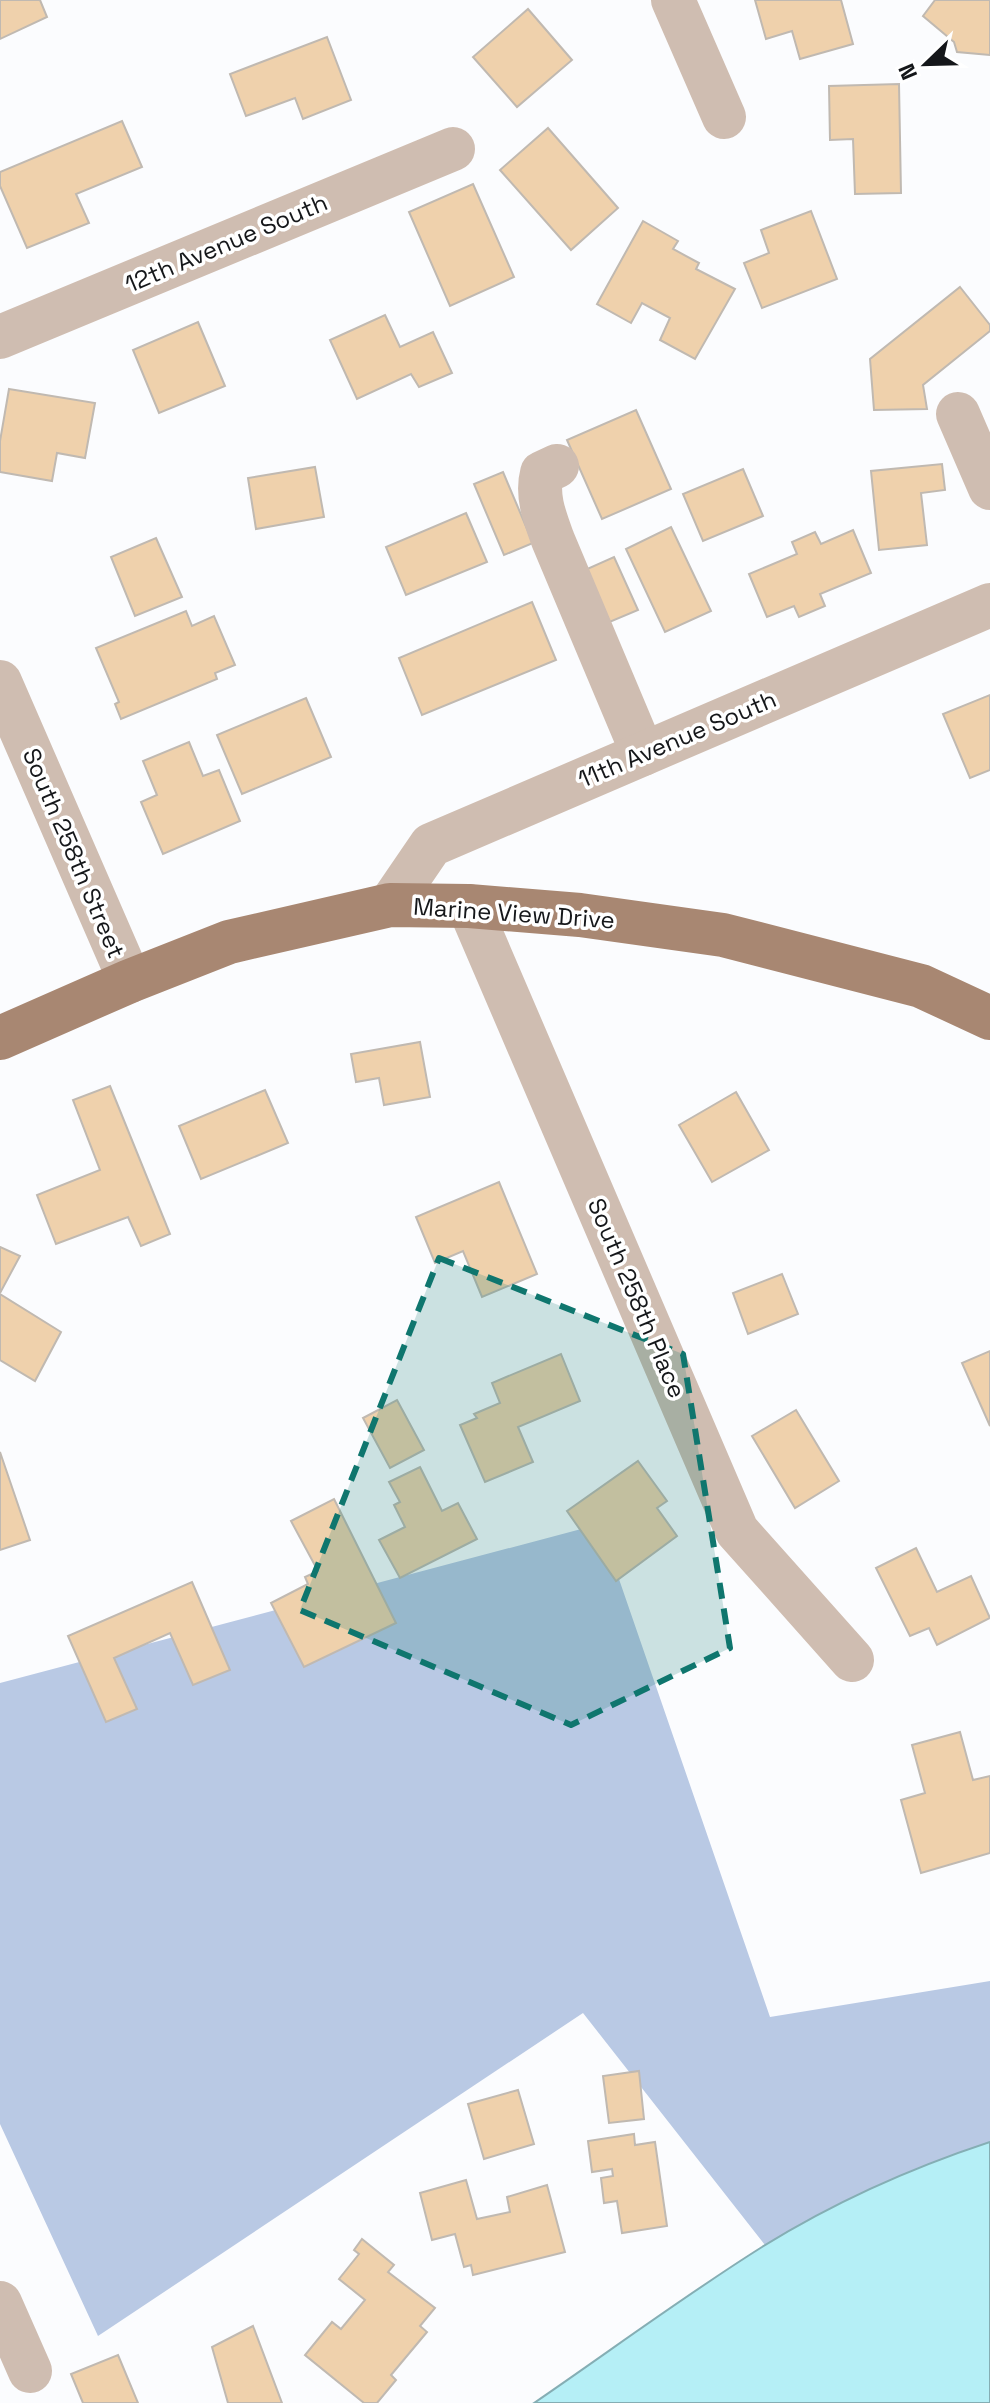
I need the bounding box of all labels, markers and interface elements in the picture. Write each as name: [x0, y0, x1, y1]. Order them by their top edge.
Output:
north arrow: [886, 24, 966, 104]
text: N: [892, 60, 923, 84]
street label: 12th Avenue South: [120, 186, 332, 300]
street label: 11th Avenue South: [573, 683, 781, 795]
street label: South 258th Street: [16, 743, 132, 963]
street label: Marine View Drive: [412, 890, 616, 936]
street label: South 258th Place: [581, 1193, 693, 1403]

